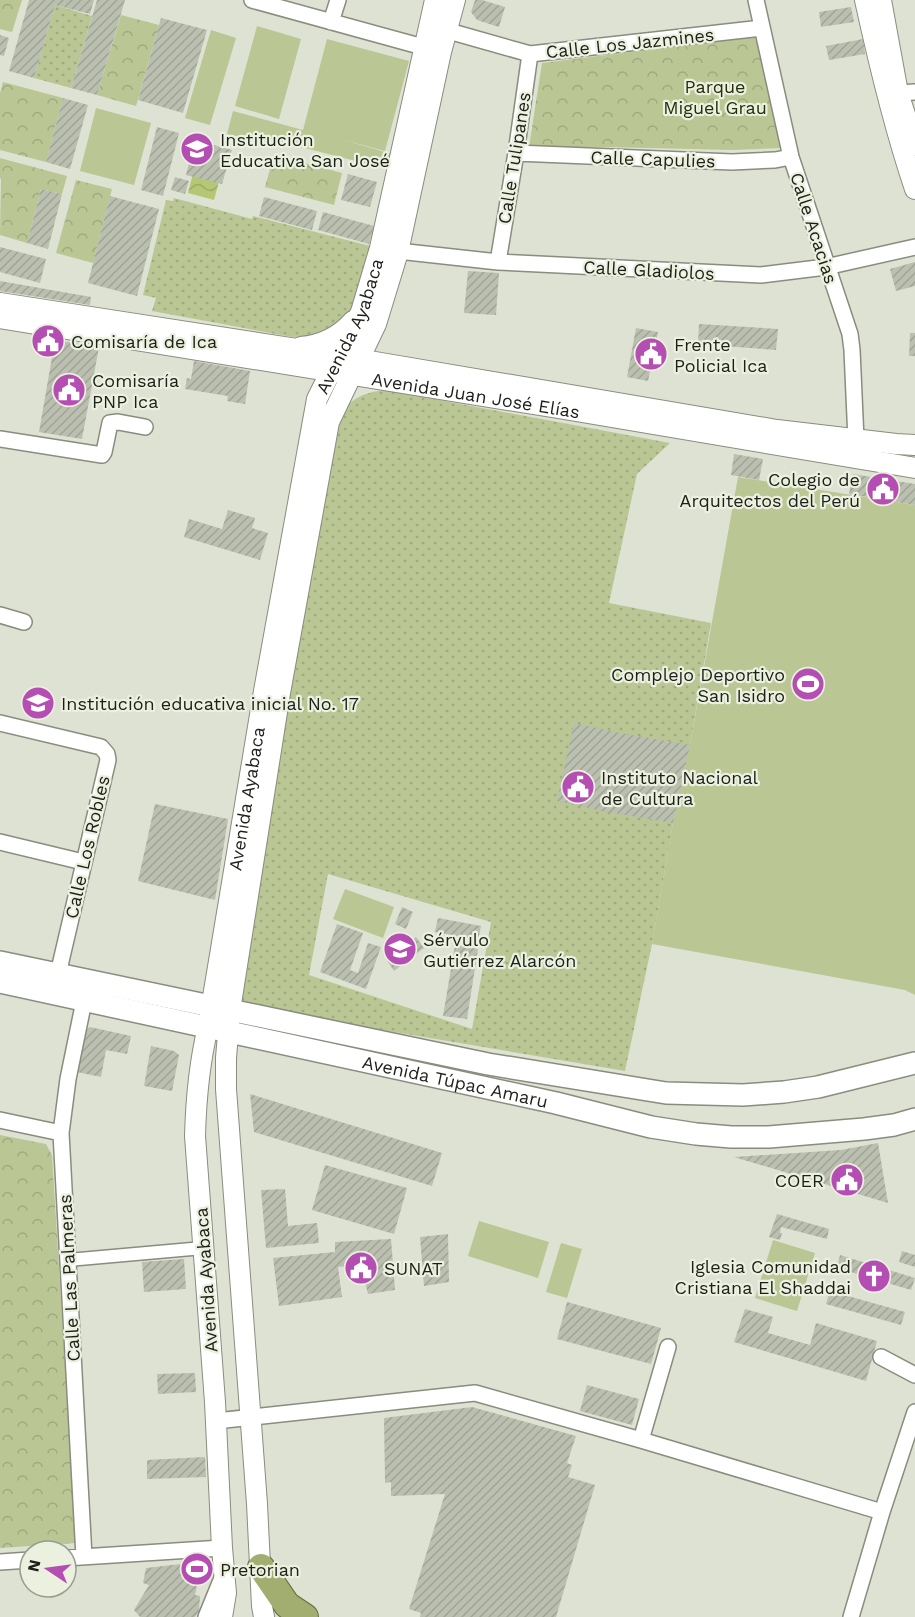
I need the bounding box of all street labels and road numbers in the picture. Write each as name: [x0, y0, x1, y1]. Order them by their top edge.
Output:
street label: Calle Los Jazmines: [545, 24, 715, 62]
street label: Calle Tulipanes: [493, 91, 535, 225]
street label: Calle Capulies: [590, 146, 716, 172]
street label: Calle Acacias: [786, 170, 842, 286]
street label: Avenida Ayabaca: [311, 256, 387, 397]
street label: Calle Gladiolos: [583, 256, 715, 284]
street label: Avenida Juan José Elías: [370, 368, 581, 422]
street label: Avenida Ayabaca: [224, 725, 268, 872]
street label: Calle Los Robles: [60, 773, 114, 921]
street label: Avenida Túpac Amaru: [361, 1051, 550, 1111]
street label: Calle Las Palmeras: [54, 1194, 84, 1362]
street label: Avenida Ayabaca: [190, 1207, 222, 1353]

